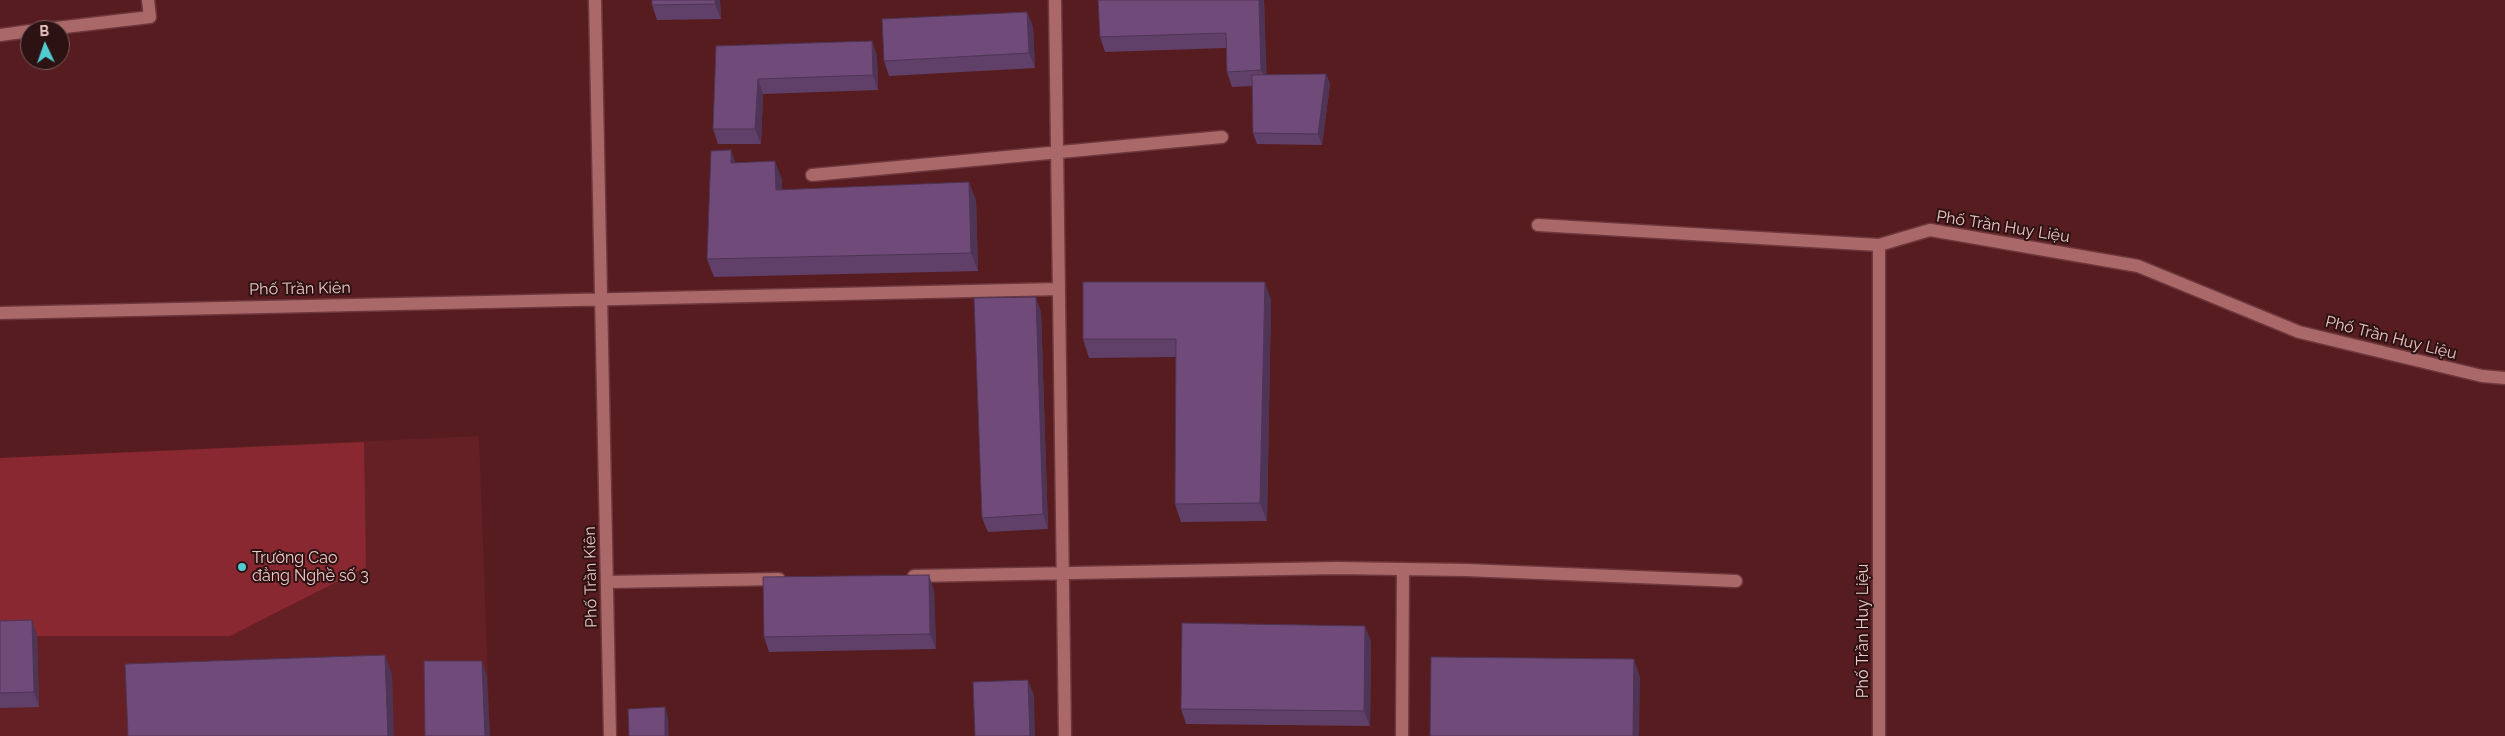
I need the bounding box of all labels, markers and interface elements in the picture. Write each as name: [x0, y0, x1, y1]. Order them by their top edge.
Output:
north arrow: [20, 20, 70, 70]
text: B: [39, 23, 49, 39]
street label: Phố Trần Huy Liệu: [1935, 207, 2071, 247]
street label: Phố Trần Kiên: [249, 279, 351, 299]
street label: Phố Trần Huy Liệu: [2323, 312, 2459, 364]
street label: Phố Trần Kiên: [581, 526, 601, 628]
place label: Trường Cao đẳng Nghề số 3: [252, 548, 369, 586]
marker: Trường Cao đẳng Nghề số 3: [236, 561, 248, 573]
street label: Phố Trần Huy Liệu: [1853, 564, 1873, 698]

